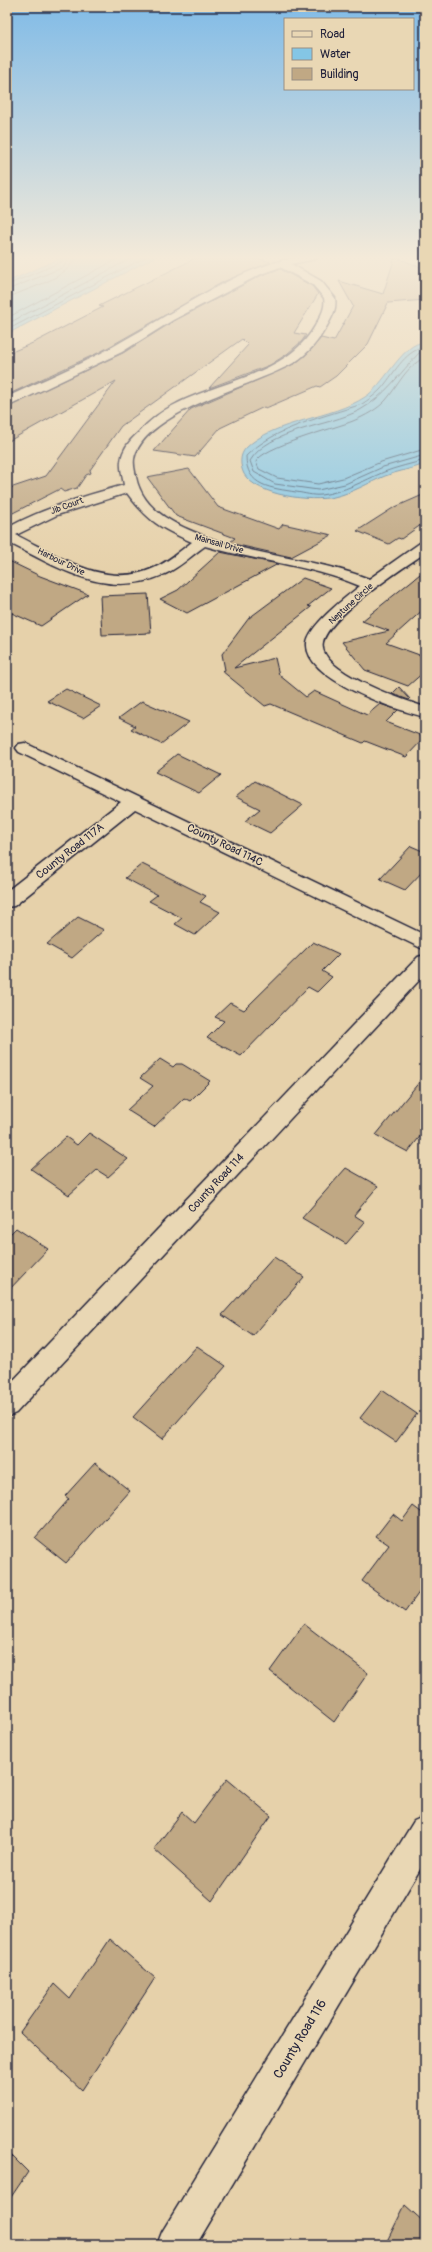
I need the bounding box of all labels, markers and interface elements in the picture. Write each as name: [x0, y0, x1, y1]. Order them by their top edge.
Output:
legend: [284, 18, 414, 90]
text: Road: [320, 27, 345, 42]
text: Water: [320, 47, 351, 62]
text: Building: [320, 67, 359, 82]
street label: Jib Court: [49, 495, 85, 517]
street label: Mainsail Drive: [193, 532, 245, 556]
street label: Harbour Drive: [36, 546, 87, 578]
street label: Neptune Circle: [327, 581, 376, 627]
street label: County Road 117A: [33, 820, 107, 882]
street label: County Road 114C: [185, 821, 265, 869]
street label: County Road 114: [185, 1150, 247, 1215]
street label: County Road 116: [270, 1996, 330, 2082]

